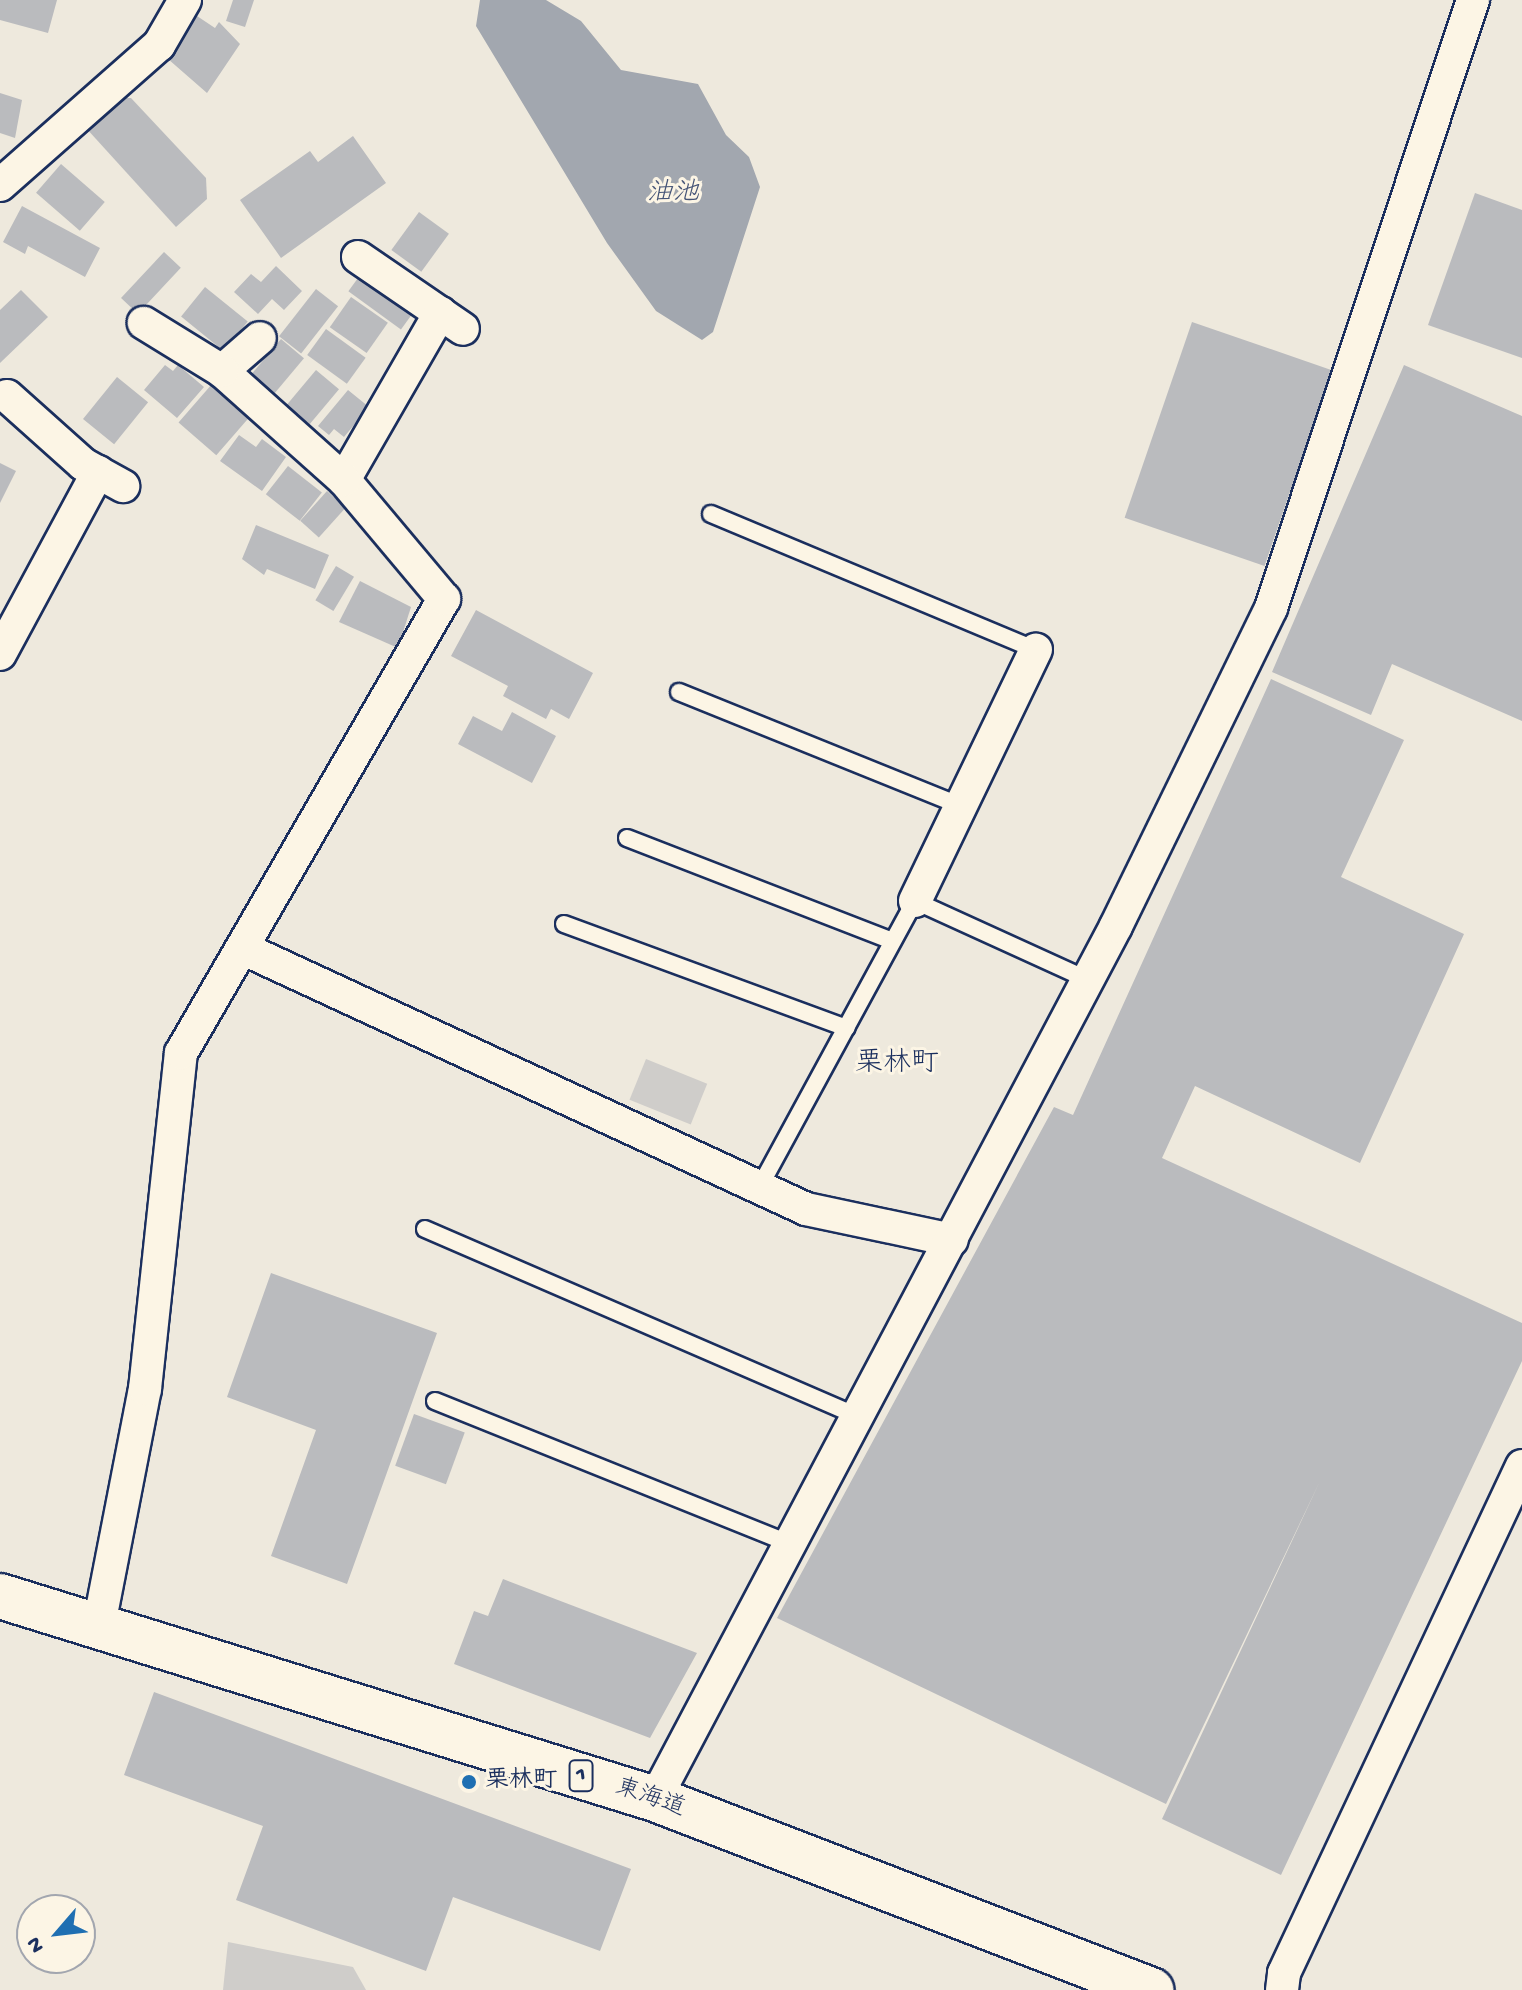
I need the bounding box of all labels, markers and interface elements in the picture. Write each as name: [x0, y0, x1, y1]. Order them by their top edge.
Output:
water label: 油池: [647, 179, 699, 211]
district label: 栗林町: [855, 1048, 939, 1082]
road number: 1: [567, 1758, 595, 1794]
place label: 栗林町: [485, 1768, 557, 1796]
marker: 栗林町: [460, 1773, 478, 1791]
street label: 東海道: [611, 1774, 689, 1824]
north arrow: [16, 1894, 96, 1974]
text: N: [22, 1932, 51, 1957]

